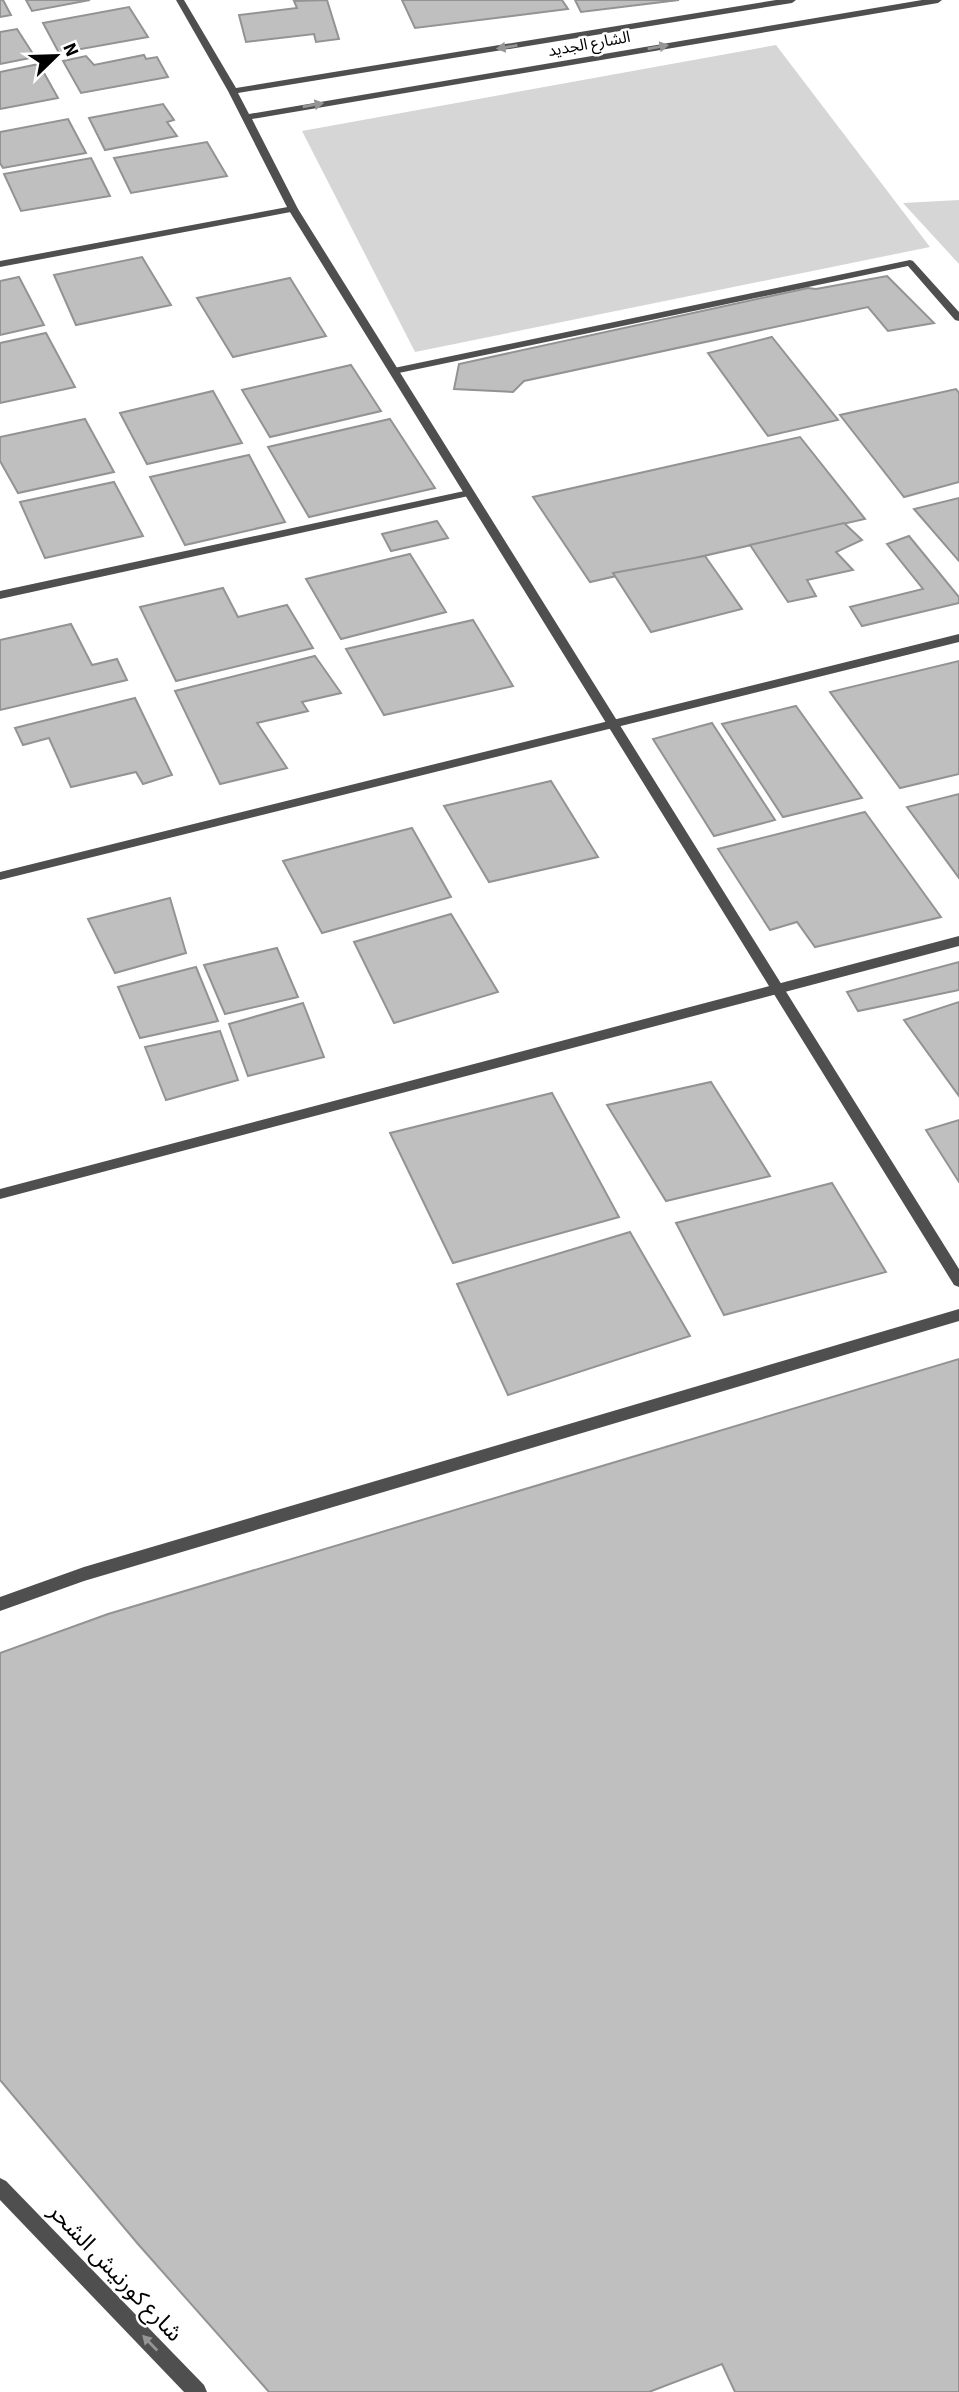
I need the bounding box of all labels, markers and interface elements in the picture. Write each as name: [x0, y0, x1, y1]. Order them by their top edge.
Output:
north arrow: [21, 21, 91, 91]
street label: الشارع الجديد: [546, 26, 632, 63]
text: N: [55, 39, 85, 61]
one-way arrow: [647, 41, 669, 52]
one-way arrow: [496, 42, 518, 53]
one-way arrow: [302, 99, 324, 110]
street label: شارع كورنيش الشحر: [40, 2195, 190, 2349]
one-way arrow: [142, 2335, 158, 2352]

